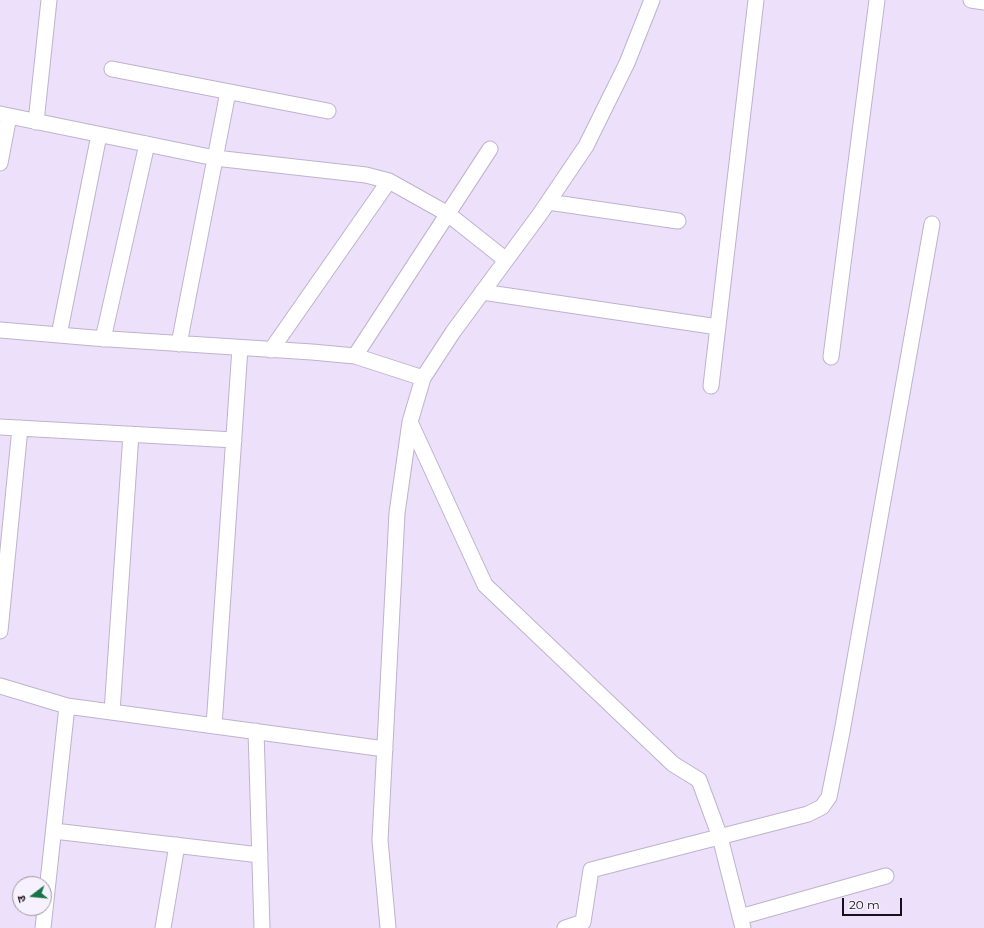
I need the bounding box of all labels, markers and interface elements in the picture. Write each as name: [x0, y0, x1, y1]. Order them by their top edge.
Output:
north arrow: [12, 876, 52, 916]
scale bar: [844, 890, 904, 916]
text: उ: [14, 894, 29, 904]
text: 20 m: [849, 897, 880, 912]

